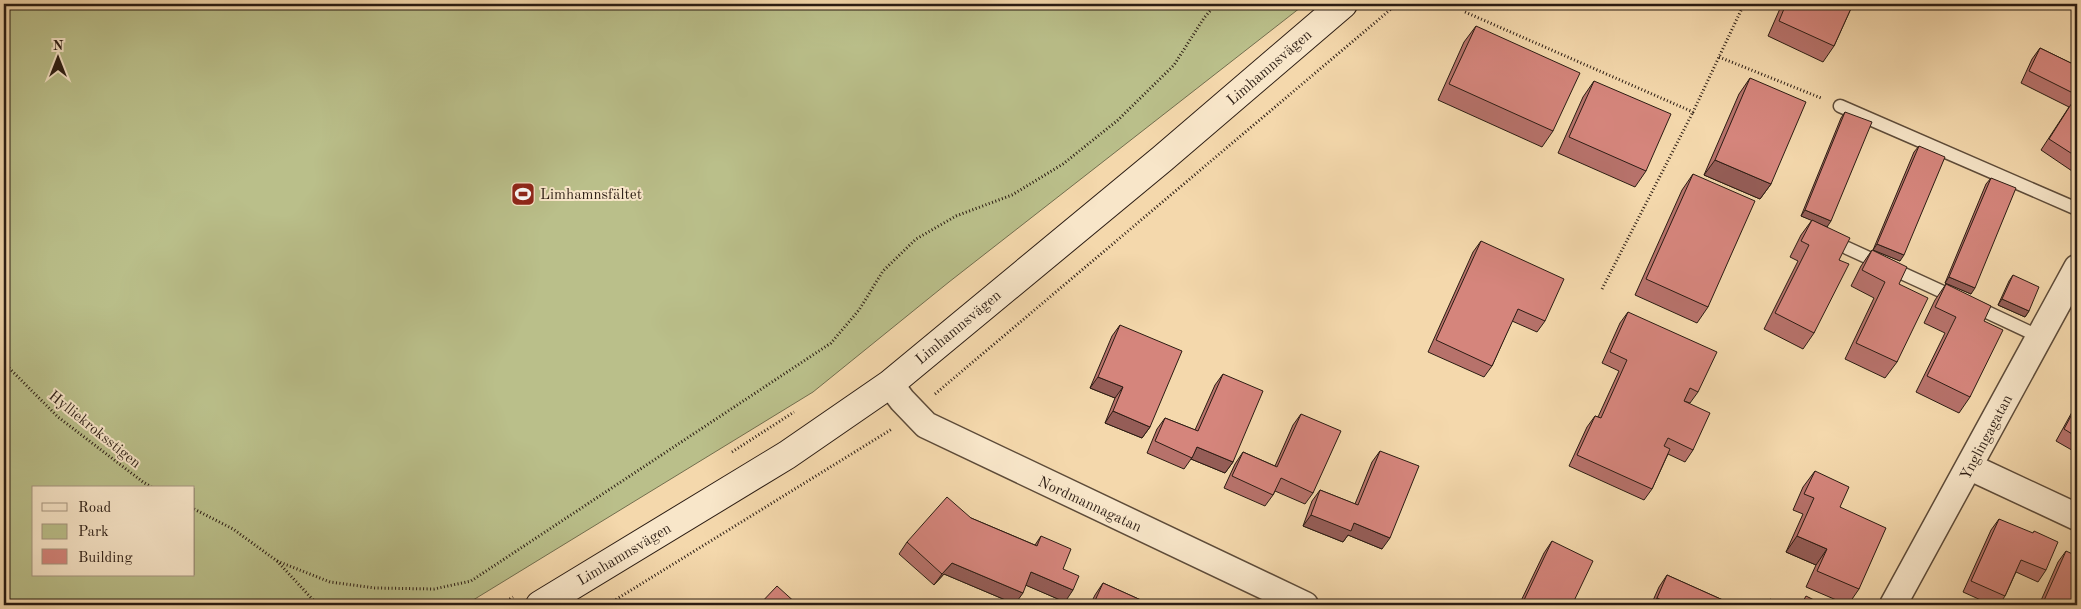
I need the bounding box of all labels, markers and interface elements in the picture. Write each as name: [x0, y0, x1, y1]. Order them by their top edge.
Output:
street label: Limhamnsvägen: [1225, 28, 1315, 109]
north arrow: [32, 32, 82, 82]
text: N: [53, 39, 64, 53]
sports icon: Limhamnsfältet: [510, 181, 536, 207]
place label: Limhamnsfältet: [540, 188, 642, 203]
street label: Limhamnsvägen: [913, 288, 1005, 368]
street label: Hylliekroksstigen: [45, 389, 143, 472]
street label: Ynglingagatan: [1959, 393, 2016, 483]
street label: Nordmannagatan: [1035, 475, 1143, 536]
legend: [32, 486, 195, 576]
text: Road: [78, 501, 112, 516]
street label: Limhamnsvägen: [575, 521, 674, 589]
text: Park: [78, 525, 109, 540]
text: Building: [78, 551, 133, 566]

